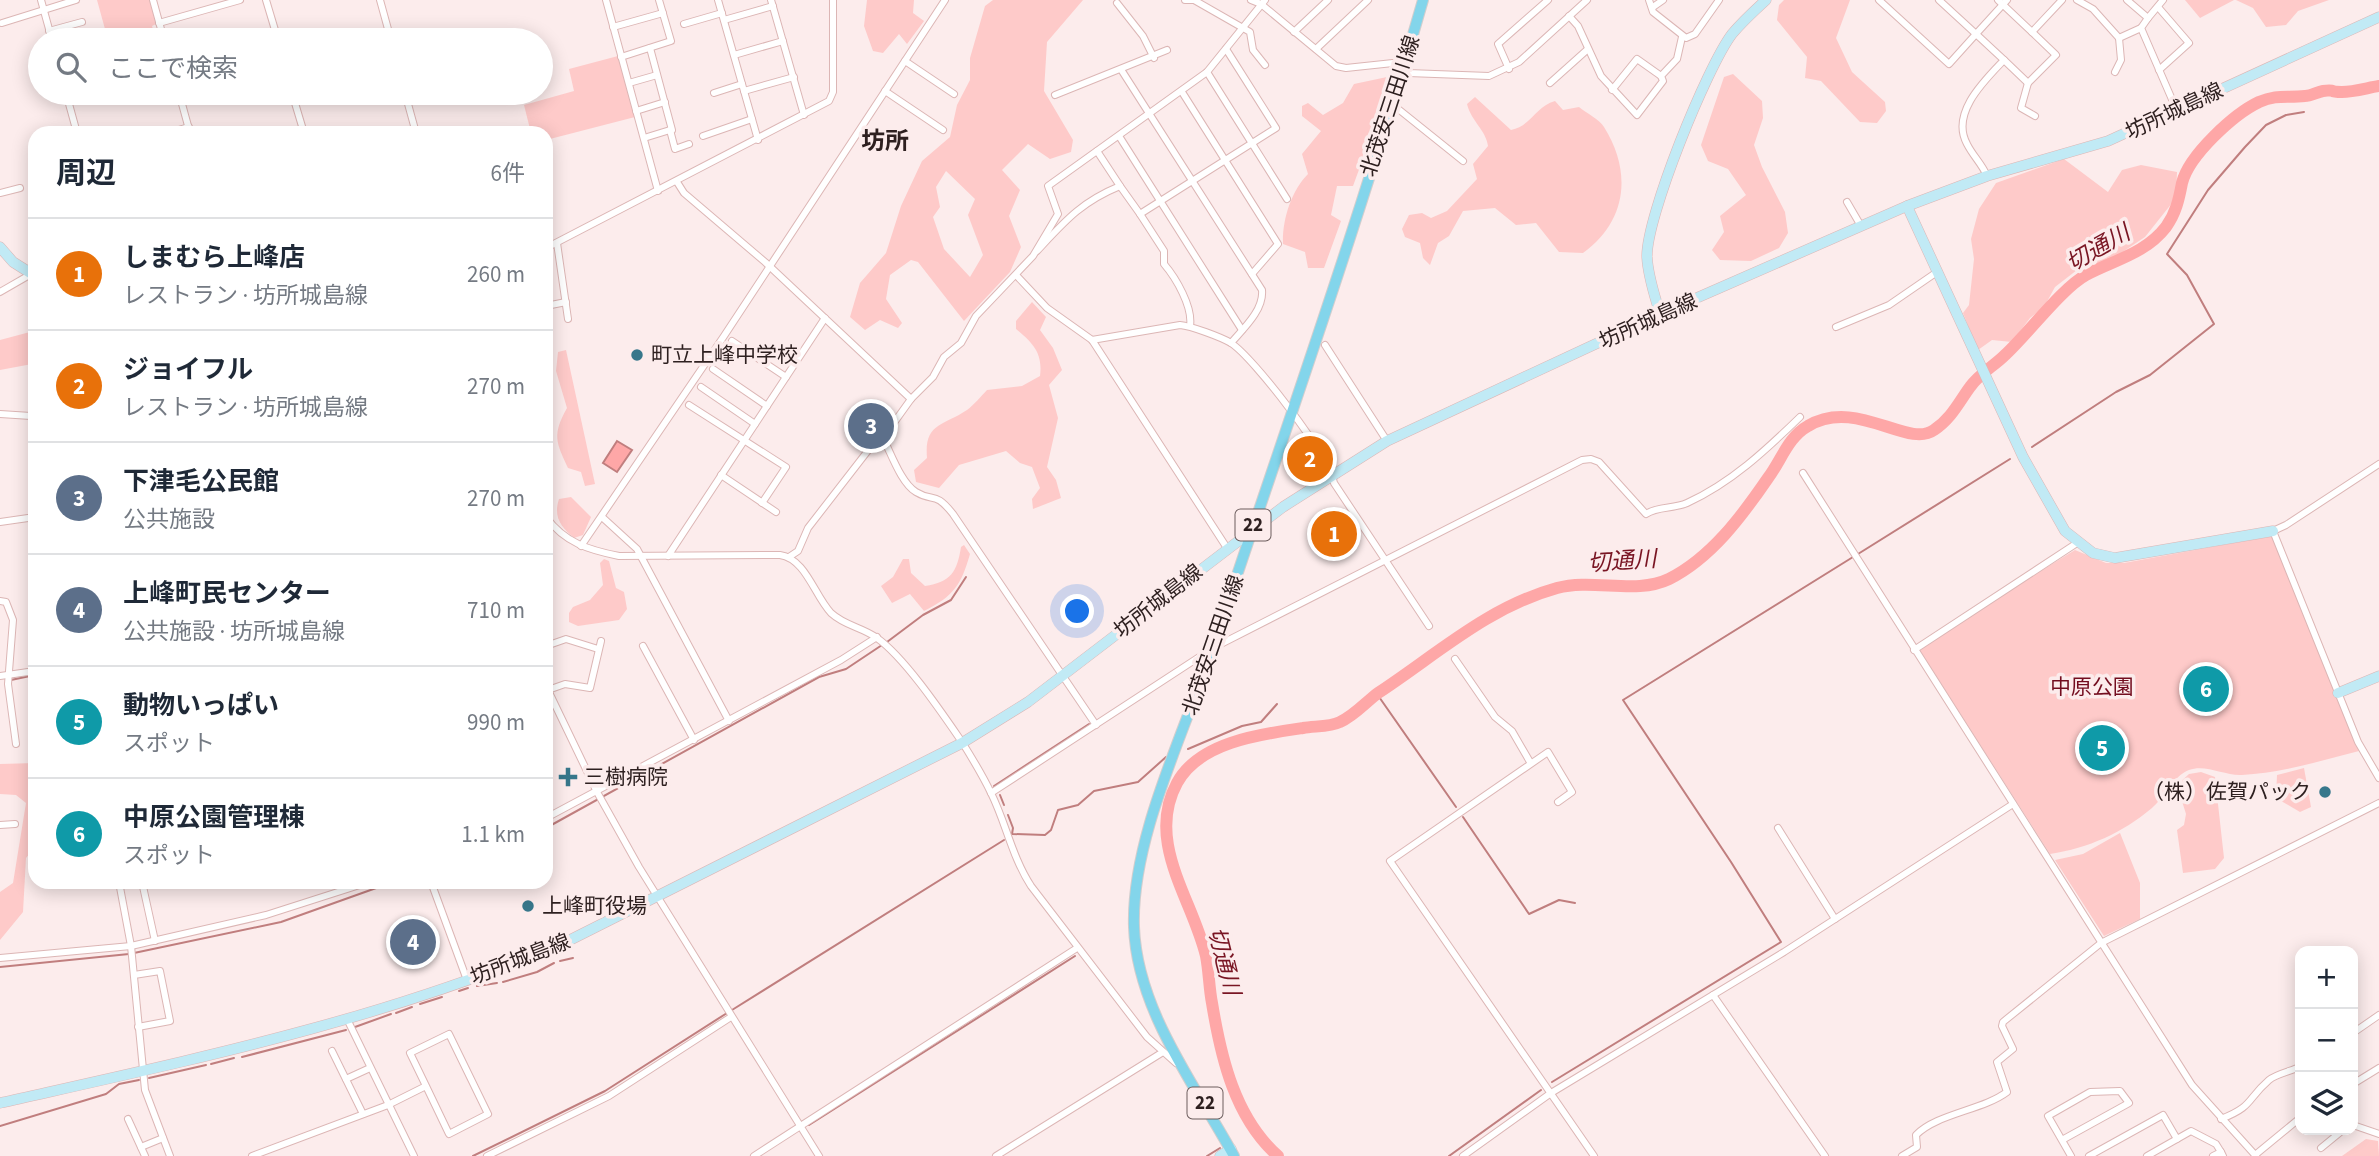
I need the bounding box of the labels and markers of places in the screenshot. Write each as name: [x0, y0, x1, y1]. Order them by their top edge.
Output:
place label: 町立上峰中学校: [651, 340, 798, 370]
marker: 町立上峰中学校: [629, 347, 645, 363]
pin: 3: [848, 400, 894, 452]
pin: 2: [1287, 433, 1333, 485]
pin: 1: [1311, 508, 1357, 560]
pin: 6: [2183, 663, 2229, 715]
pin: 5: [2079, 722, 2125, 774]
place label: 三樹病院: [584, 762, 668, 792]
marker: 三樹病院: [558, 767, 578, 787]
place label: （株）佐賀パック: [2143, 777, 2311, 807]
marker: （株）佐賀パック: [2317, 784, 2333, 800]
place label: 上峰町役場: [542, 891, 647, 921]
marker: 上峰町役場: [520, 898, 536, 914]
pin: 4: [390, 916, 436, 968]

